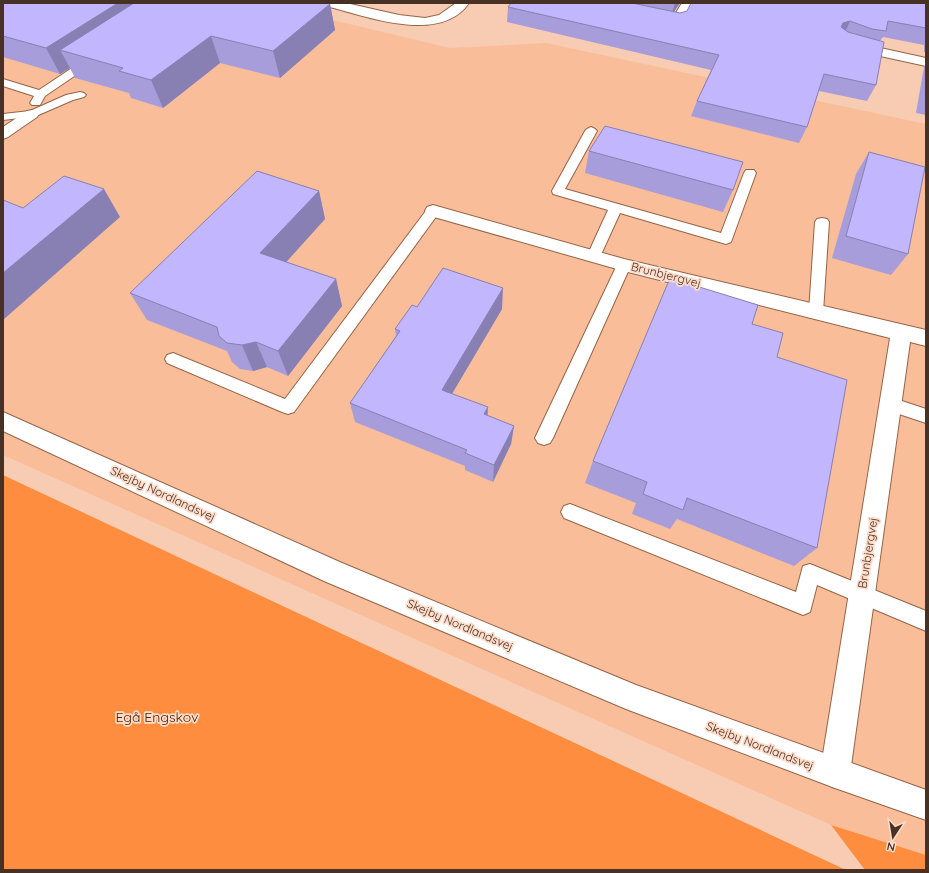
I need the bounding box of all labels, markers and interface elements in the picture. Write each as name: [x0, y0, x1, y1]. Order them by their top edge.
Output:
street label: Brunbjergvej: [630, 259, 703, 290]
street label: Skejby Nordlandsvej: [108, 463, 218, 524]
street label: Brunbjergvej: [854, 516, 881, 590]
street label: Skejby Nordlandsvej: [405, 595, 516, 654]
park label: Egå Engskov: [116, 708, 198, 726]
street label: Skejby Nordlandsvej: [704, 718, 816, 773]
north arrow: [873, 817, 913, 857]
text: N: [886, 839, 896, 854]

